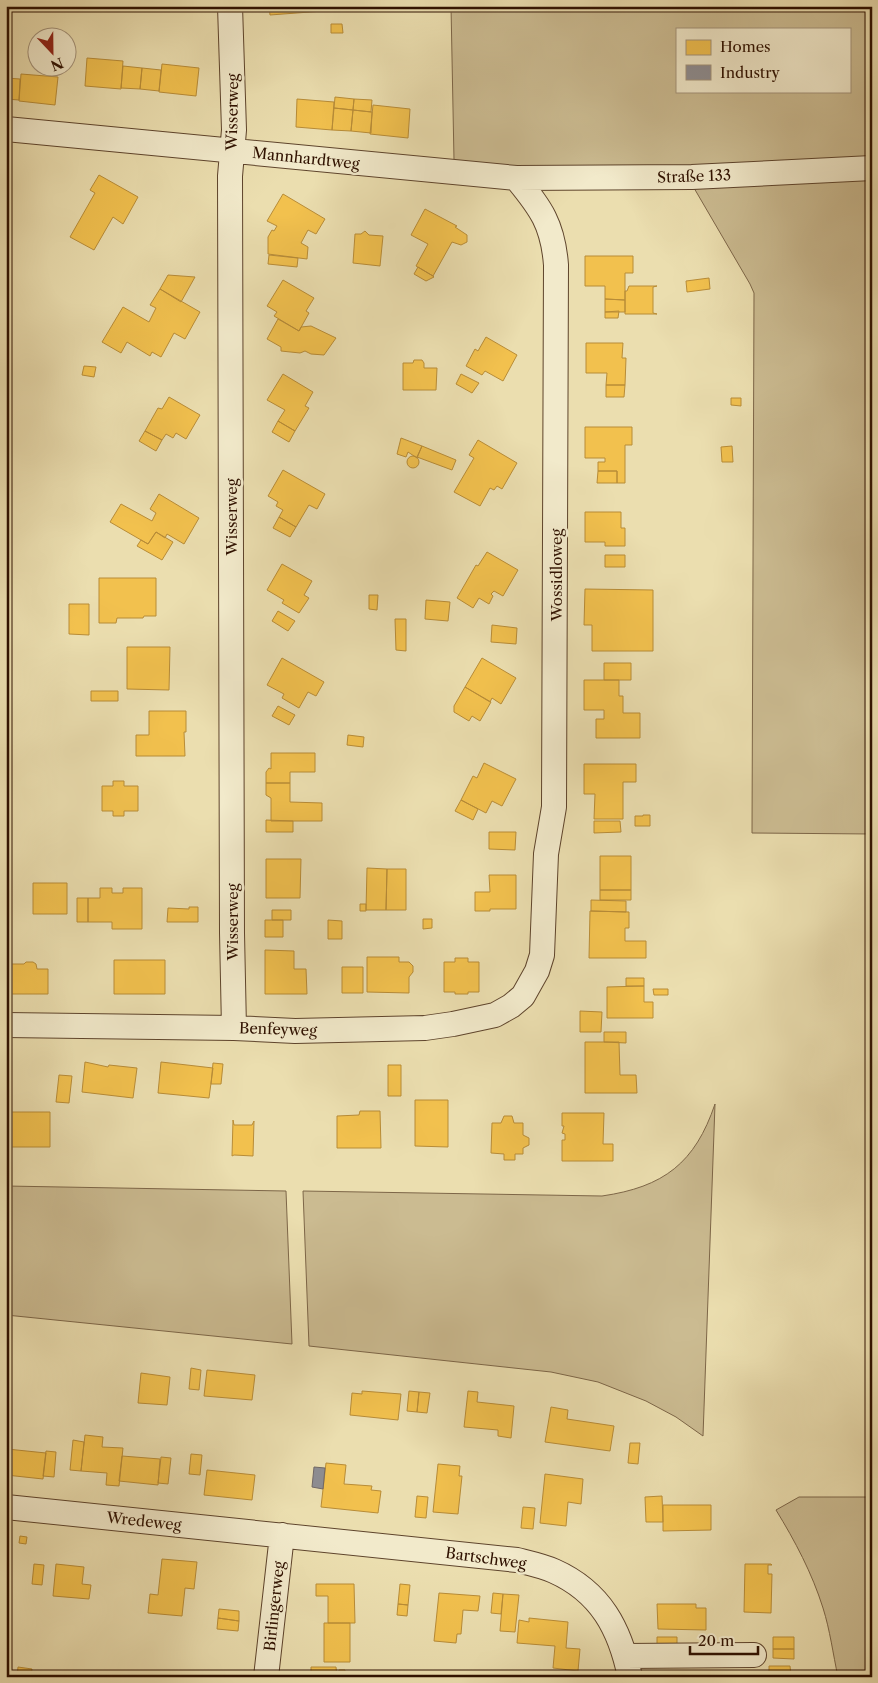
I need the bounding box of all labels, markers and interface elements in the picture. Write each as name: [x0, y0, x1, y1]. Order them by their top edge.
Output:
north arrow: [28, 28, 78, 78]
legend: [676, 28, 850, 92]
text: Homes: [720, 37, 771, 56]
text: N: [48, 53, 66, 75]
text: Industry: [720, 63, 780, 82]
street label: Wisserweg: [222, 73, 242, 152]
street label: Mannhardtweg: [251, 143, 361, 173]
street label: Straße 133: [657, 165, 731, 187]
street label: Wisserweg: [222, 478, 241, 557]
street label: Wossidloweg: [547, 529, 566, 622]
street label: Wisserweg: [223, 883, 242, 962]
street label: Benfeyweg: [239, 1018, 318, 1040]
street label: Wredeweg: [105, 1508, 183, 1534]
street label: Bartschweg: [444, 1543, 528, 1573]
street label: Birlingerweg: [260, 1560, 288, 1652]
scale bar: [690, 1623, 758, 1655]
text: 20 m: [698, 1631, 734, 1650]

